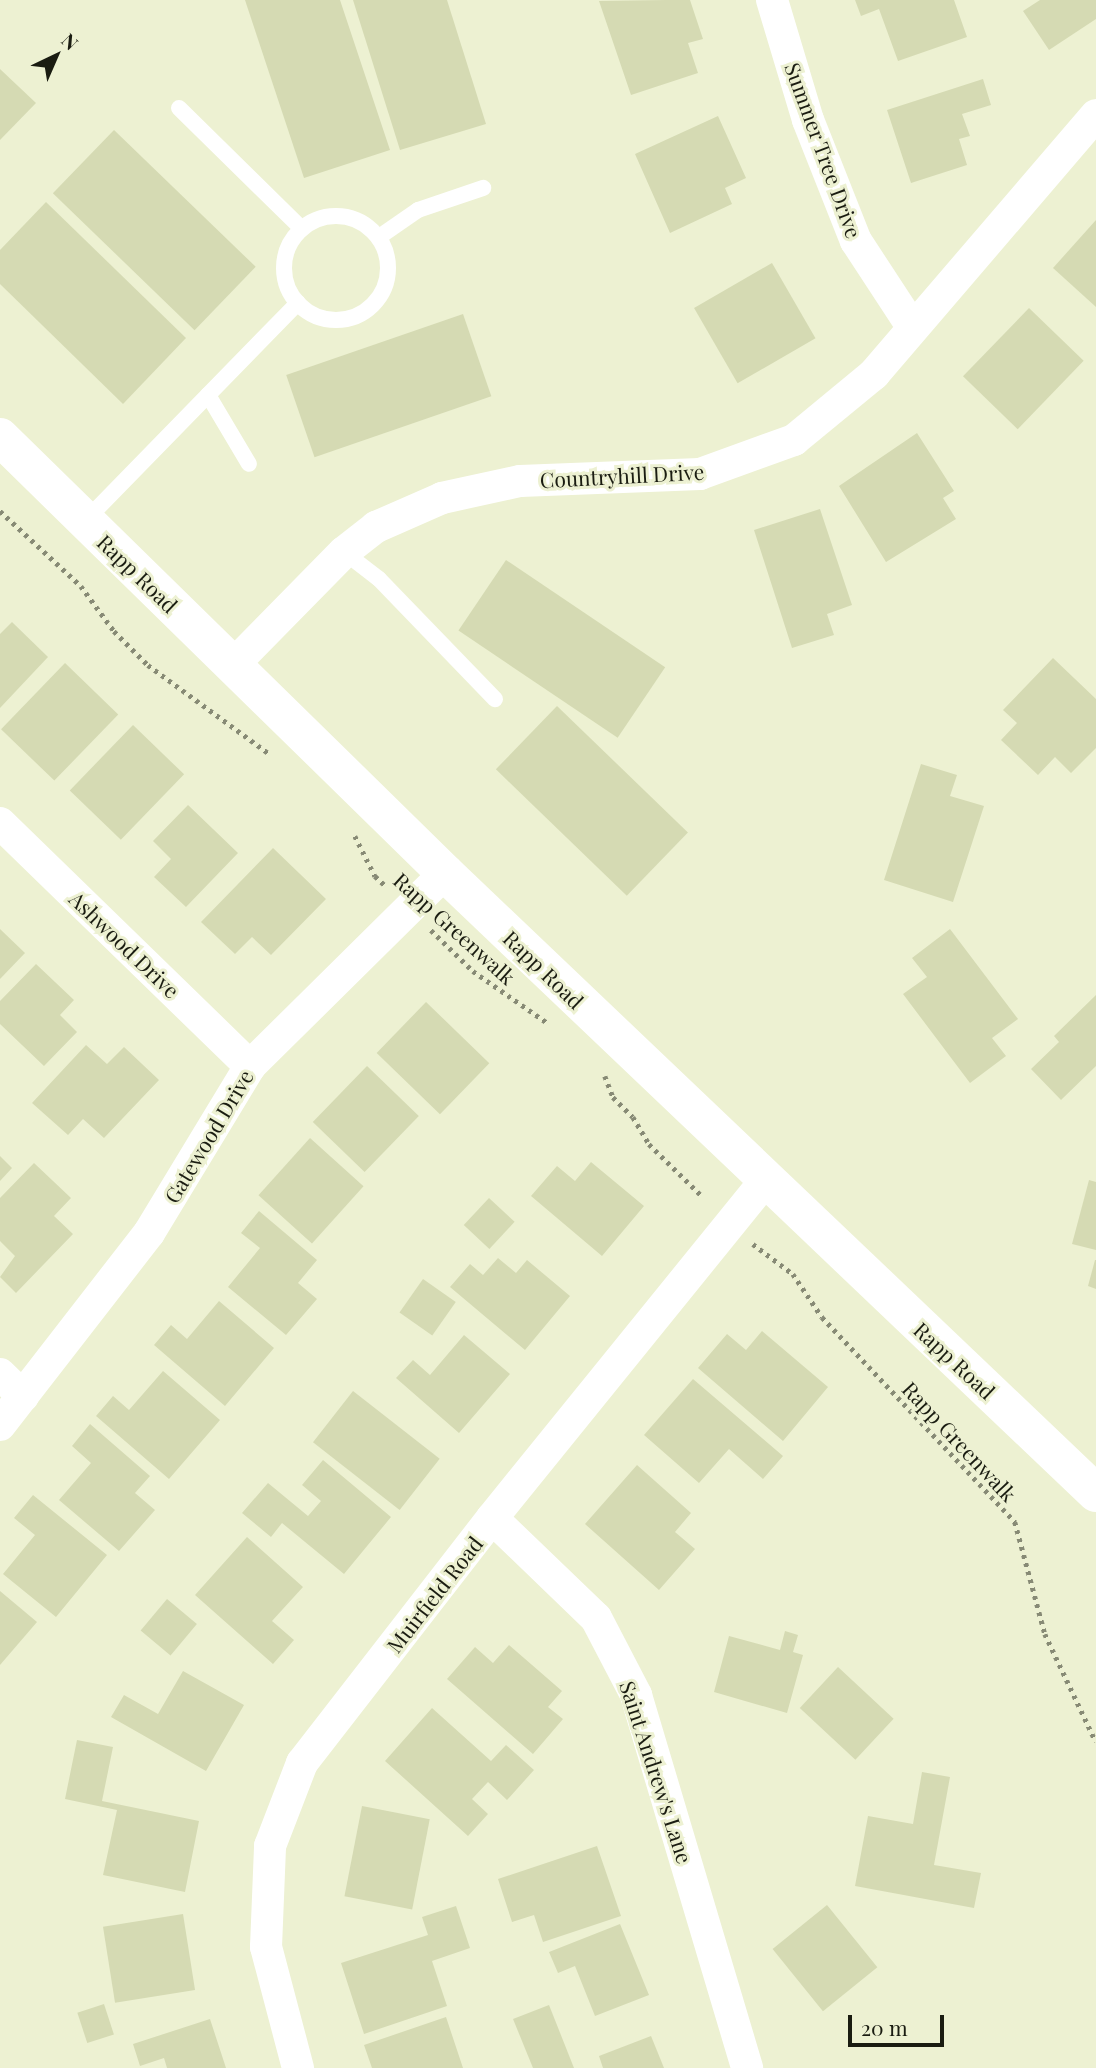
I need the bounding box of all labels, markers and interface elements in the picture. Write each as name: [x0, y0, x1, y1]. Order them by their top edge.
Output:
north arrow: [21, 21, 91, 91]
text: N: [57, 27, 85, 55]
street label: Summer Tree Drive: [780, 58, 868, 242]
street label: Countryhill Drive: [539, 458, 705, 492]
street label: Rapp Road: [93, 529, 183, 617]
street label: Rapp Greenwalk: [389, 867, 521, 989]
street label: Ashwood Drive: [65, 885, 185, 1003]
street label: Rapp Road: [499, 925, 589, 1013]
street label: Gatewood Drive: [158, 1065, 258, 1207]
street label: Rapp Road: [909, 1316, 1001, 1404]
street label: Rapp Greenwalk: [898, 1376, 1022, 1506]
street label: Muirfield Road: [381, 1531, 487, 1657]
street label: Saint Andrew's Lane: [615, 1677, 699, 1867]
scale bar: [851, 2002, 947, 2046]
text: 20 m: [861, 2013, 908, 2041]

